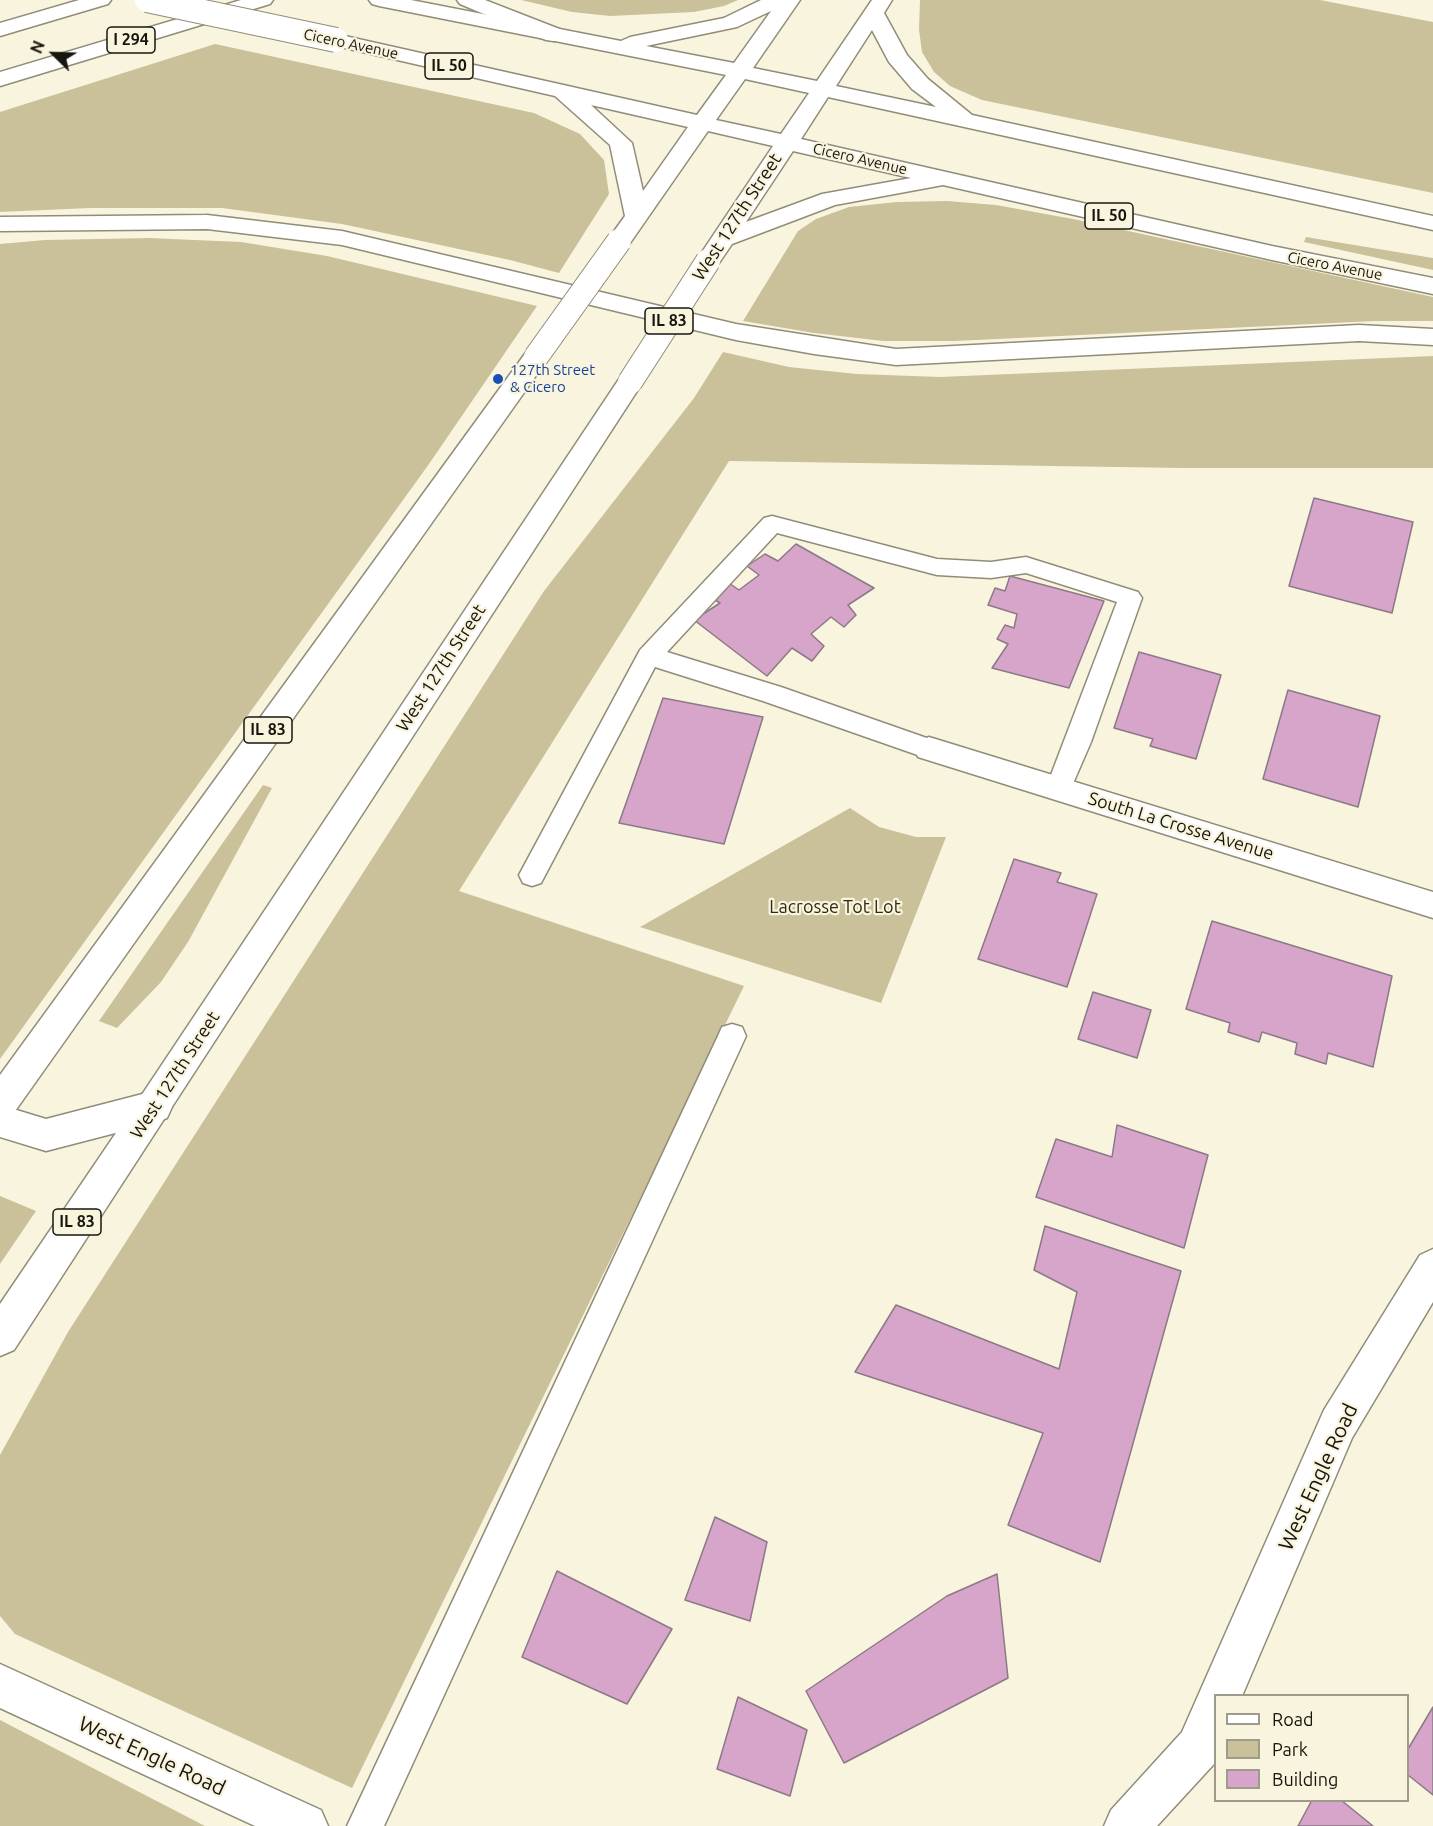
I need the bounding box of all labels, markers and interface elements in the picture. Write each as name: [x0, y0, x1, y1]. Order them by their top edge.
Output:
north arrow: [24, 24, 84, 84]
street label: Cicero Avenue: [302, 25, 400, 63]
road number: I 294: [107, 27, 155, 53]
text: N: [27, 38, 48, 56]
road number: IL 50: [425, 53, 473, 79]
street label: Cicero Avenue: [811, 139, 909, 179]
street label: West 127th Street: [688, 149, 786, 285]
road number: IL 50: [1085, 203, 1133, 229]
street label: Cicero Avenue: [1286, 248, 1384, 284]
road number: IL 83: [645, 308, 693, 334]
place label: 127th Street & Cicero: [510, 361, 595, 396]
marker: 127th Street & Cicero: [491, 372, 505, 386]
street label: West 127th Street: [392, 600, 490, 736]
road number: IL 83: [244, 717, 292, 743]
street label: South La Crosse Avenue: [1086, 787, 1276, 865]
park label: Lacrosse Tot Lot: [769, 896, 901, 918]
street label: West 127th Street: [126, 1007, 224, 1143]
road number: IL 83: [53, 1209, 101, 1235]
street label: West Engle Road: [1273, 1400, 1363, 1554]
legend: [1214, 1694, 1409, 1802]
text: Road: [1272, 1709, 1314, 1729]
street label: West Engle Road: [75, 1711, 229, 1801]
text: Park: [1272, 1739, 1308, 1759]
text: Building: [1272, 1769, 1338, 1789]

